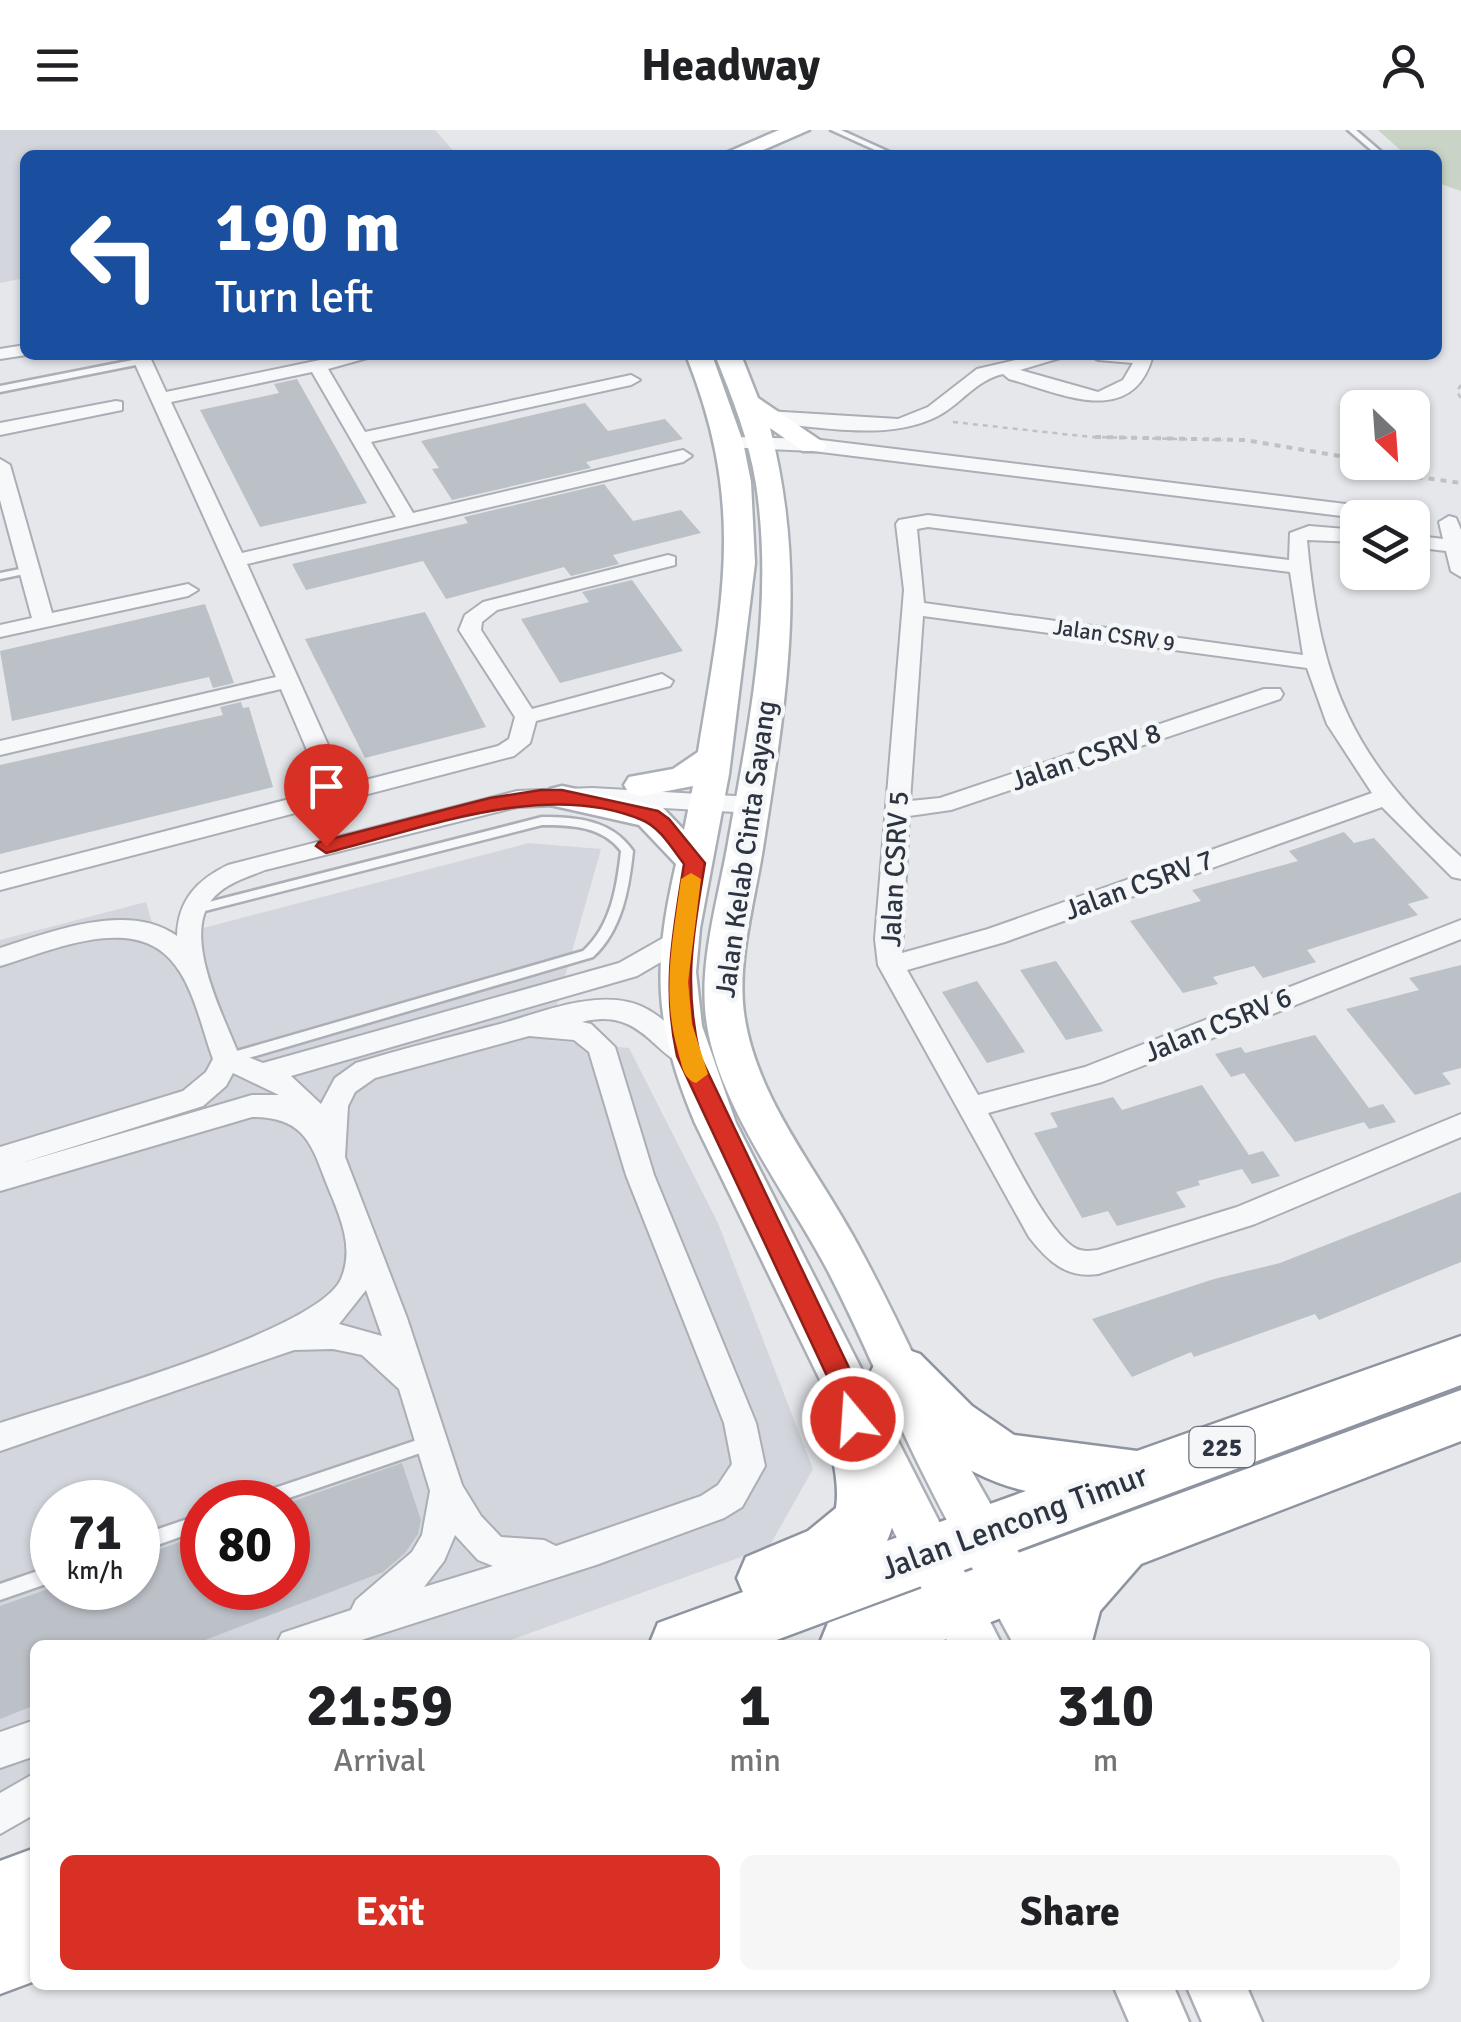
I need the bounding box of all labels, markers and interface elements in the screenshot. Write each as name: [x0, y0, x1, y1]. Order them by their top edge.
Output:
icon: menu: [30, 38, 85, 93]
text: Headway: [641, 38, 820, 93]
icon: person: [1376, 38, 1431, 93]
text: 190 m: [215, 184, 400, 270]
icon: left: [50, 190, 180, 320]
text: Turn left: [215, 270, 374, 325]
north arrow: [1340, 390, 1430, 480]
map controls: [1340, 390, 1430, 590]
button: layers: [1340, 500, 1430, 590]
street label: Jalan CSRV 9: [1051, 613, 1177, 657]
street label: Jalan Kelab Cinta Sayang: [708, 698, 784, 1000]
street label: Jalan CSRV 8: [1007, 715, 1165, 799]
pin: [284, 744, 369, 847]
icon: arrive: [299, 759, 354, 814]
street label: Jalan CSRV 5: [874, 790, 916, 948]
street label: Jalan CSRV 7: [1060, 842, 1218, 928]
street label: Jalan CSRV 6: [1139, 980, 1297, 1070]
position arrow: [801, 1367, 905, 1471]
road number: 225: [1190, 1427, 1254, 1467]
street label: Jalan Lencong Timur: [875, 1455, 1153, 1588]
speed limit sign: 80: [180, 1480, 310, 1610]
text: 71: [68, 1502, 122, 1564]
text: km/h: [67, 1555, 123, 1586]
text: 21:59: [306, 1669, 453, 1743]
text: 1: [739, 1669, 771, 1743]
text: 310: [1057, 1669, 1154, 1743]
text: Arrival: [334, 1741, 426, 1780]
text: min: [729, 1741, 781, 1780]
text: m: [1093, 1741, 1118, 1780]
button: Exit: [60, 1855, 720, 1970]
button: Share: [740, 1855, 1400, 1970]

